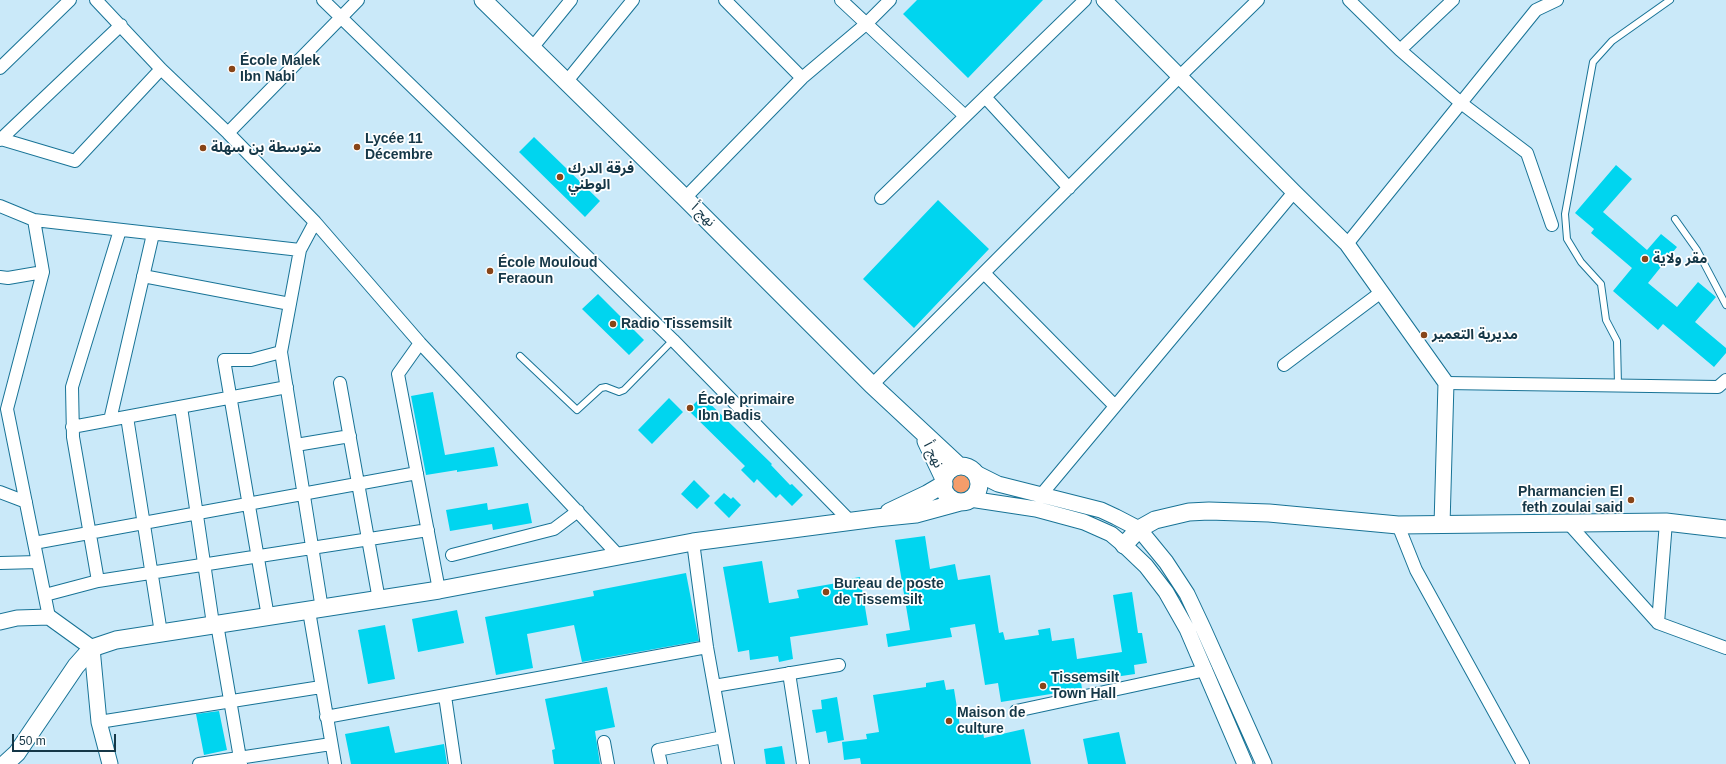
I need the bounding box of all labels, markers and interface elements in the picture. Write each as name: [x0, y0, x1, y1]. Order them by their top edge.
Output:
place label: École Malek Ibn Nabi: [240, 53, 320, 86]
marker: École Malek Ibn Nabi: [227, 64, 237, 74]
place label: Lycée 11 Décembre: [365, 131, 433, 164]
place label: متوسطة بن سهلة: [211, 140, 321, 156]
marker: Lycée 11 Décembre: [352, 142, 362, 152]
marker: متوسطة بن سهلة: [198, 143, 208, 153]
place label: فرقة الدرك الوطني: [568, 161, 634, 194]
marker: فرقة الدرك الوطني: [555, 172, 565, 182]
street label: نهج أ: [687, 199, 719, 231]
place label: مقر ولاية: [1653, 251, 1707, 267]
marker: مقر ولاية: [1640, 254, 1650, 264]
place label: École Mouloud Feraoun: [498, 255, 598, 288]
marker: École Mouloud Feraoun: [485, 266, 495, 276]
place label: Radio Tissemsilt: [621, 316, 732, 332]
marker: Radio Tissemsilt: [608, 319, 618, 329]
place label: مديرية التعمير: [1432, 327, 1518, 343]
marker: مديرية التعمير: [1419, 330, 1429, 340]
place label: École primaire Ibn Badis: [698, 392, 794, 424]
marker: École primaire Ibn Badis: [685, 403, 695, 413]
street label: نهج أ: [920, 439, 946, 471]
place label: Pharmancien El feth zoulai said: [1518, 484, 1623, 516]
marker: Pharmancien El feth zoulai said: [1626, 495, 1636, 505]
place label: Bureau de poste de Tissemsilt: [834, 576, 944, 608]
marker: Bureau de poste de Tissemsilt: [821, 587, 831, 597]
place label: Tissemsilt Town Hall: [1051, 670, 1119, 702]
marker: Tissemsilt Town Hall: [1038, 681, 1048, 691]
place label: Maison de culture: [957, 705, 1025, 738]
marker: Maison de culture: [944, 716, 954, 726]
scale bar: [14, 726, 118, 752]
text: 50 m: [19, 734, 46, 748]

